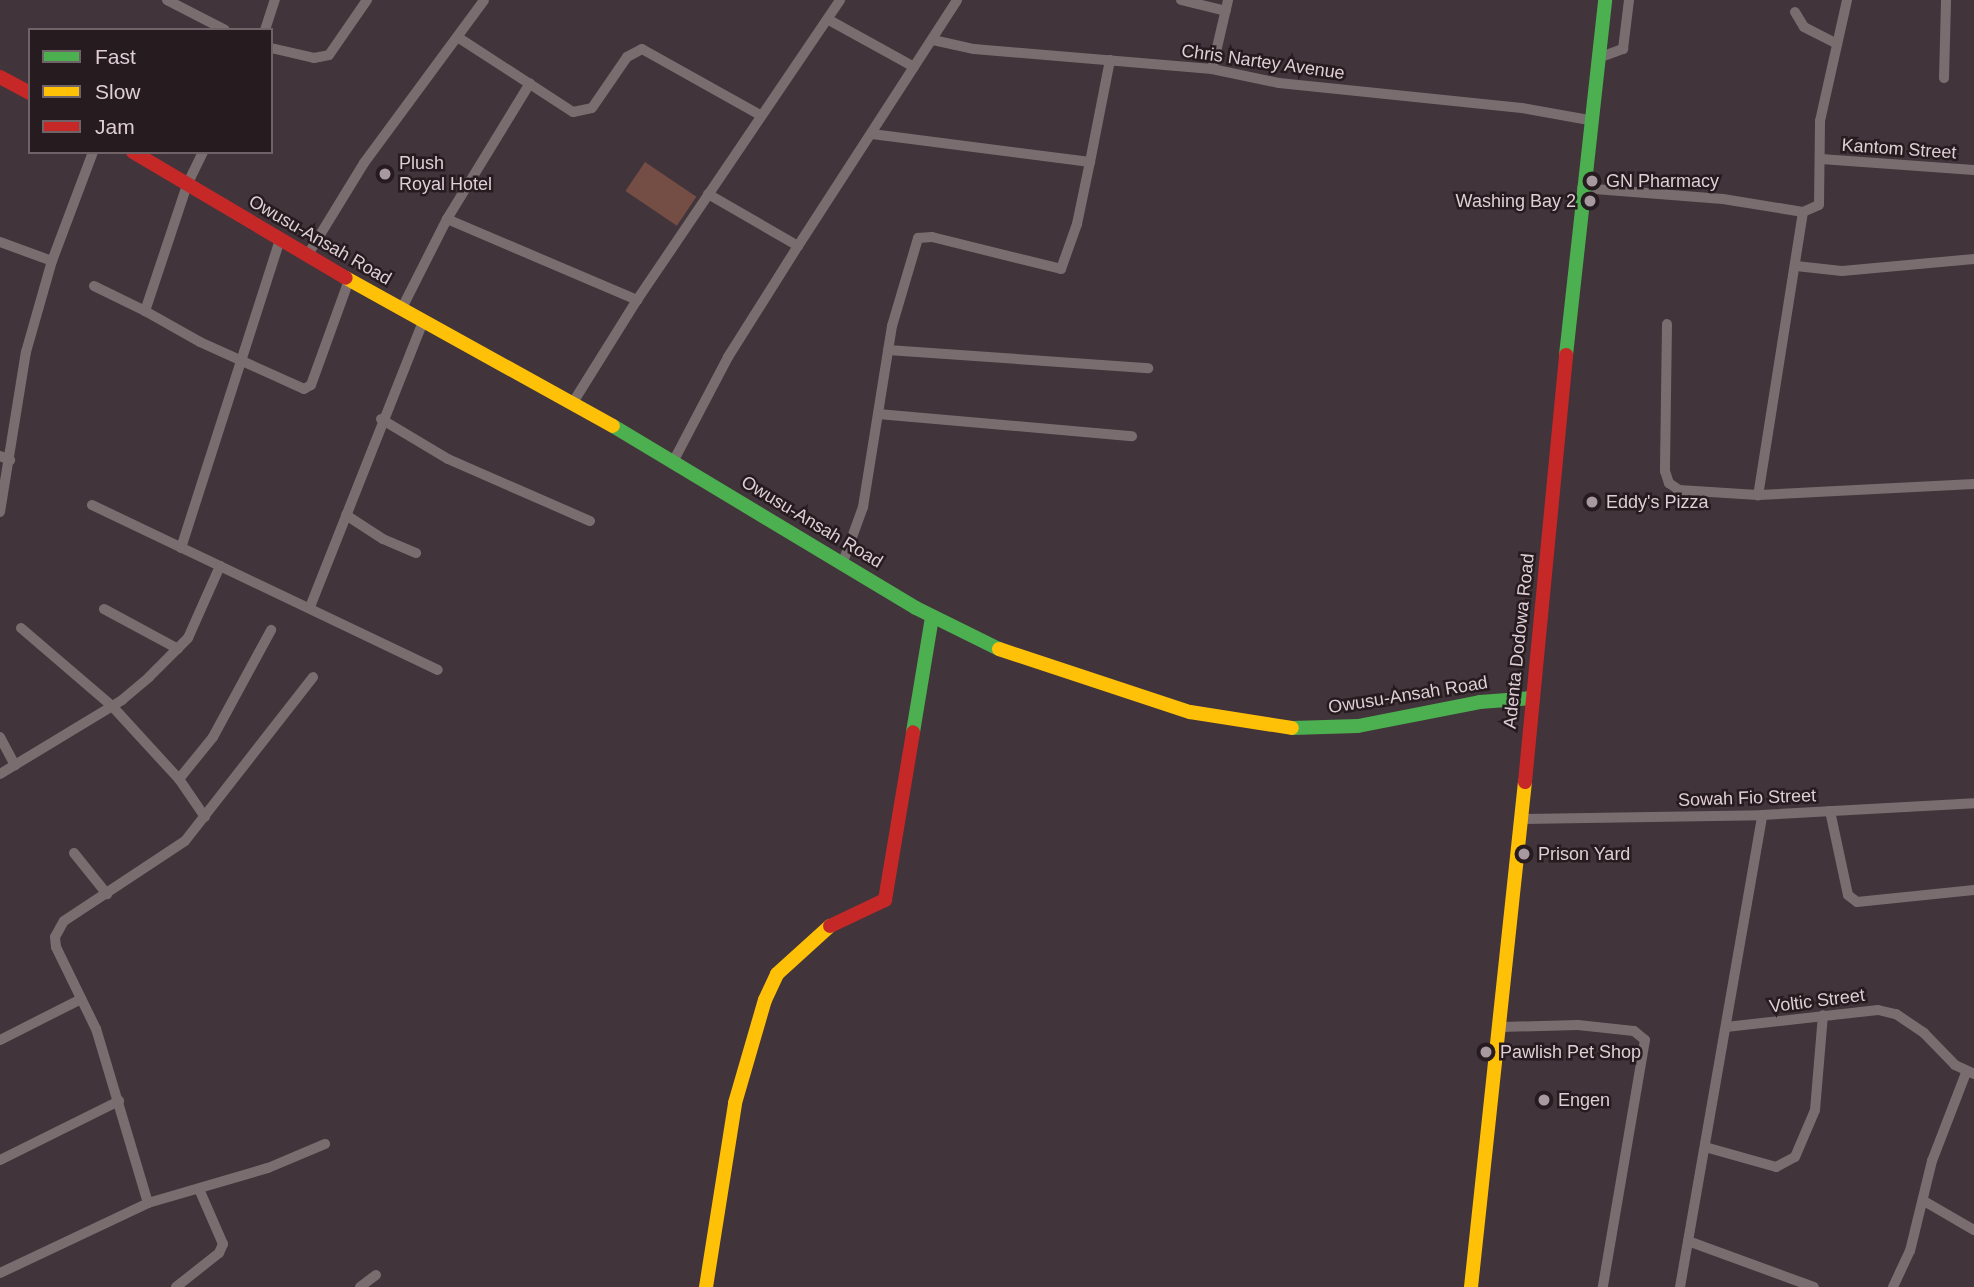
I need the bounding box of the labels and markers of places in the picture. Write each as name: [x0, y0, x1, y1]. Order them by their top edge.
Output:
place label: Plush Royal Hotel: [399, 153, 492, 196]
marker: Plush Royal Hotel: [377, 166, 393, 182]
place label: GN Pharmacy: [1606, 170, 1719, 192]
marker: GN Pharmacy: [1584, 173, 1600, 189]
place label: Washing Bay 2: [1456, 190, 1576, 212]
marker: Washing Bay 2: [1582, 193, 1598, 209]
place label: Eddy's Pizza: [1606, 491, 1708, 513]
marker: Eddy's Pizza: [1584, 494, 1600, 510]
place label: Prison Yard: [1538, 843, 1631, 865]
marker: Prison Yard: [1516, 846, 1532, 862]
place label: Pawlish Pet Shop: [1500, 1041, 1641, 1063]
marker: Pawlish Pet Shop: [1478, 1044, 1494, 1060]
place label: Engen: [1558, 1089, 1610, 1111]
marker: Engen: [1536, 1092, 1552, 1108]

